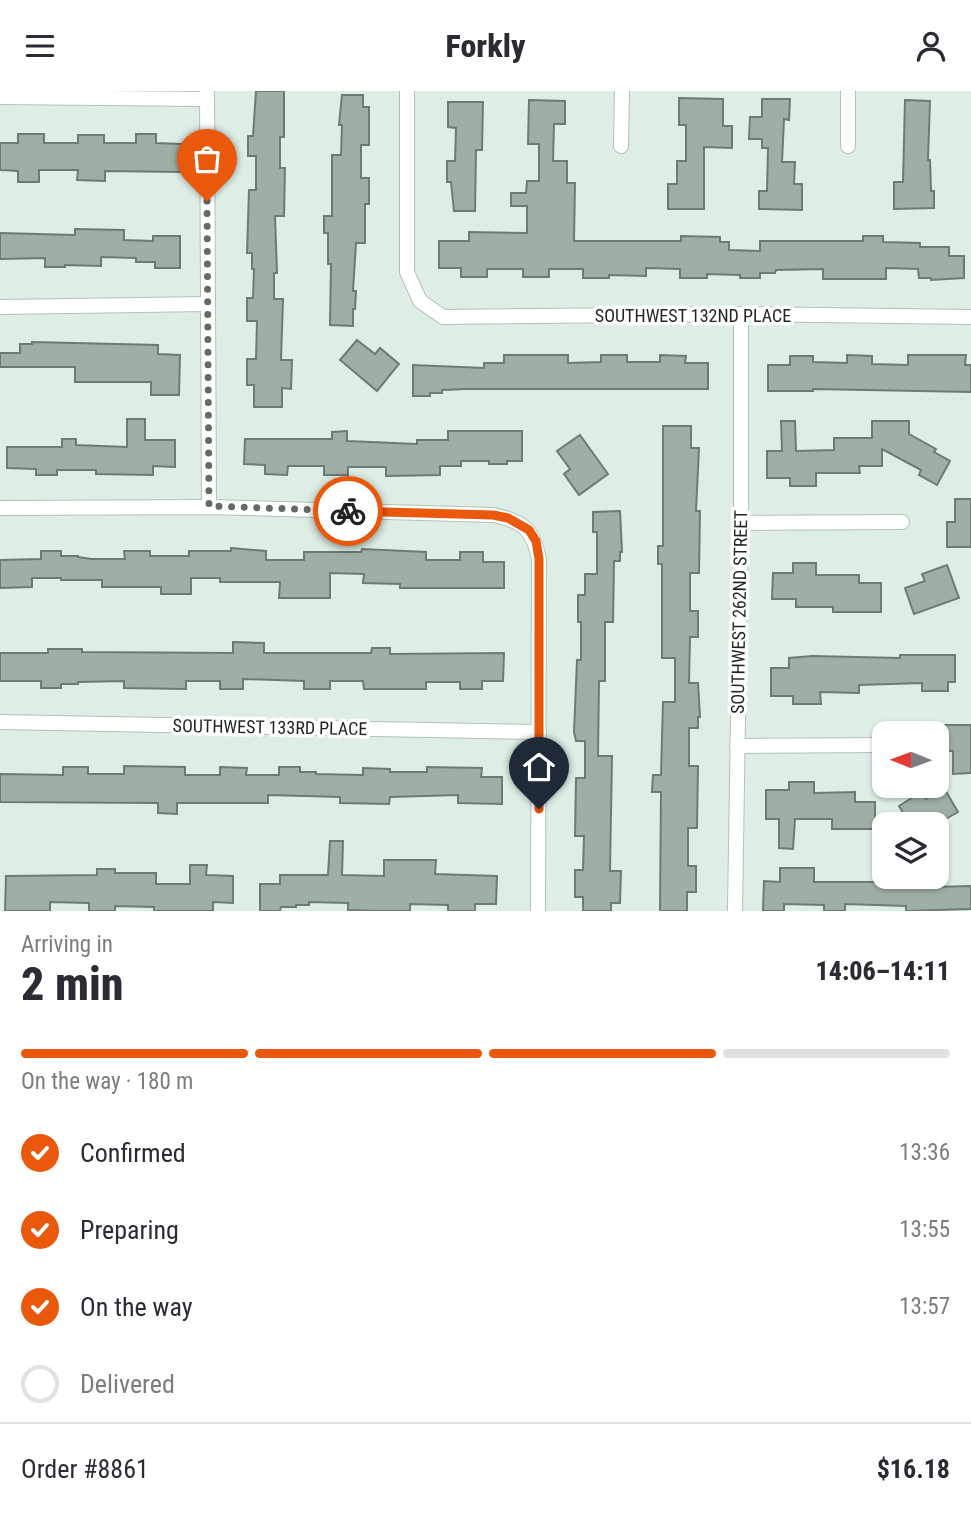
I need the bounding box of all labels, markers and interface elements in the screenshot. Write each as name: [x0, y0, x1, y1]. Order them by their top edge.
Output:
icon: menu: [21, 27, 59, 65]
text: Forkly: [446, 27, 525, 65]
icon: person: [912, 27, 950, 65]
pin: [177, 129, 237, 201]
icon: bag: [188, 140, 226, 178]
street label: SOUTHWEST 132ND PLACE: [595, 305, 791, 326]
courier: [313, 476, 383, 546]
icon: bike: [329, 492, 367, 530]
street label: SOUTHWEST 262ND STREET: [727, 510, 751, 714]
street label: SOUTHWEST 133RD PLACE: [172, 715, 368, 739]
north arrow: [872, 721, 948, 798]
map controls: [872, 721, 949, 889]
pin: [509, 737, 569, 809]
icon: home: [520, 748, 558, 786]
button: layers: [872, 812, 949, 889]
text: Arriving in: [21, 931, 113, 958]
text: 14:06–14:11: [816, 956, 950, 986]
text: 2 min: [21, 957, 124, 1011]
text: On the way · 180 m: [21, 1068, 193, 1095]
icon: check: [21, 1134, 59, 1172]
text: Confirmed: [80, 1138, 186, 1168]
text: 13:36: [899, 1139, 950, 1166]
icon: check: [21, 1211, 59, 1249]
text: Preparing: [80, 1215, 179, 1245]
text: 13:55: [899, 1216, 950, 1243]
icon: check: [21, 1288, 59, 1326]
text: On the way: [80, 1292, 193, 1322]
text: 13:57: [899, 1293, 950, 1320]
text: Delivered: [80, 1369, 175, 1399]
text: Order #8861: [21, 1454, 149, 1484]
text: $16.18: [877, 1454, 950, 1484]

